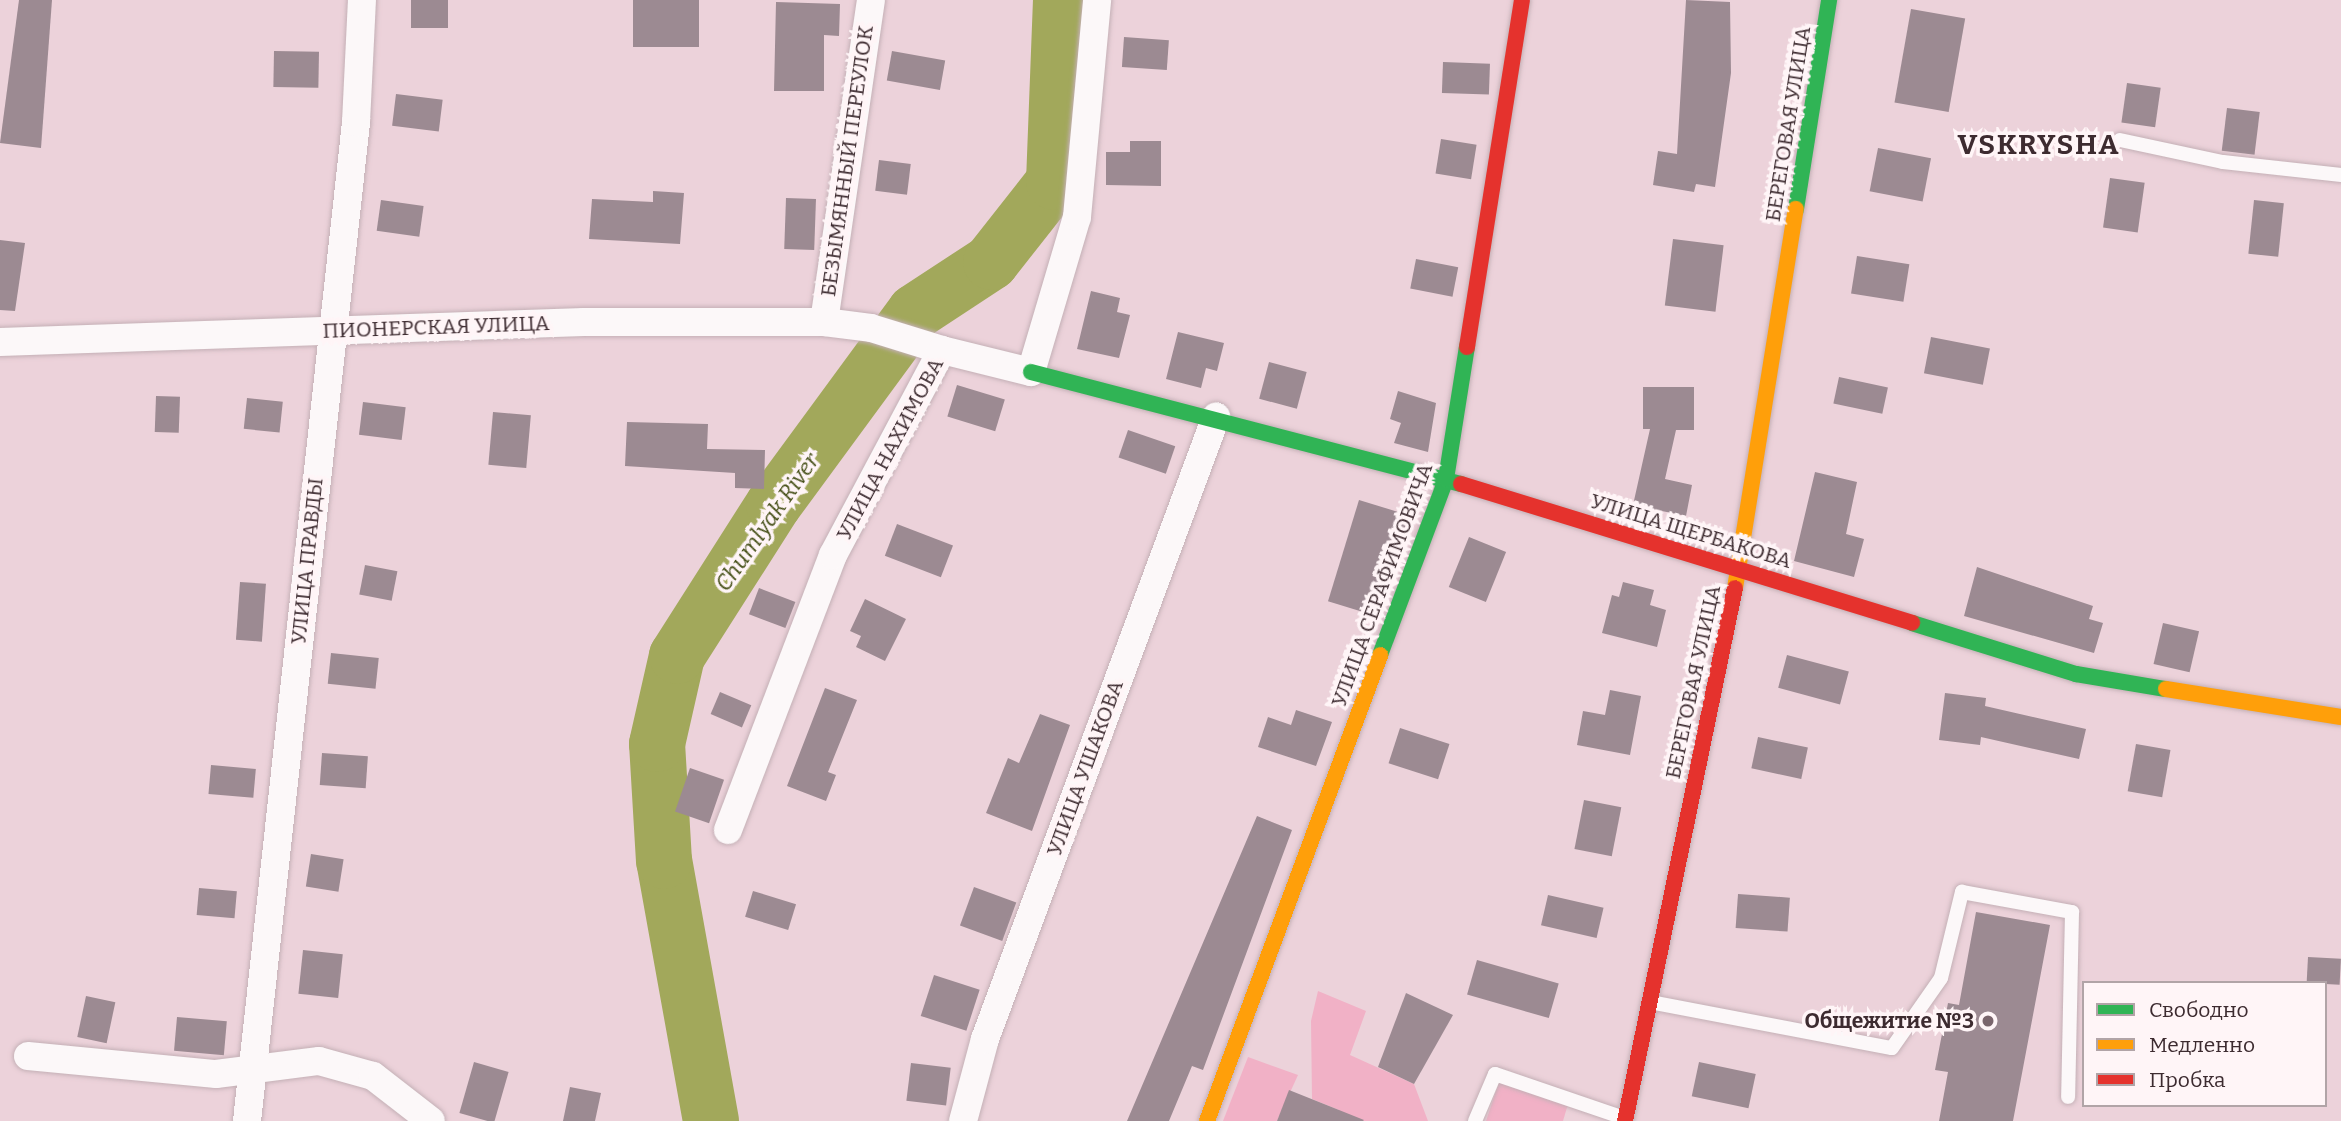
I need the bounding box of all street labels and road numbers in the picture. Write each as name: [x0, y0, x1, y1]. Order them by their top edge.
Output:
street label: БЕЗЫМЯННЫЙ ПЕРЕУЛОК: [815, 24, 879, 298]
street label: БЕРЕГОВАЯ УЛИЦА: [1760, 25, 1816, 223]
street label: ПИОНЕРСКАЯ УЛИЦА: [322, 310, 550, 344]
street label: УЛИЦА НАХИМОВА: [831, 354, 949, 544]
street label: УЛИЦА СЕРАФИМОВИЧА: [1326, 460, 1438, 710]
street label: УЛИЦА ПРАВДЫ: [286, 476, 328, 646]
street label: УЛИЦА ЩЕРБАКОВА: [1587, 488, 1795, 574]
street label: БЕРЕГОВАЯ УЛИЦА: [1660, 583, 1726, 781]
street label: УЛИЦА УШАКОВА: [1042, 677, 1128, 859]

